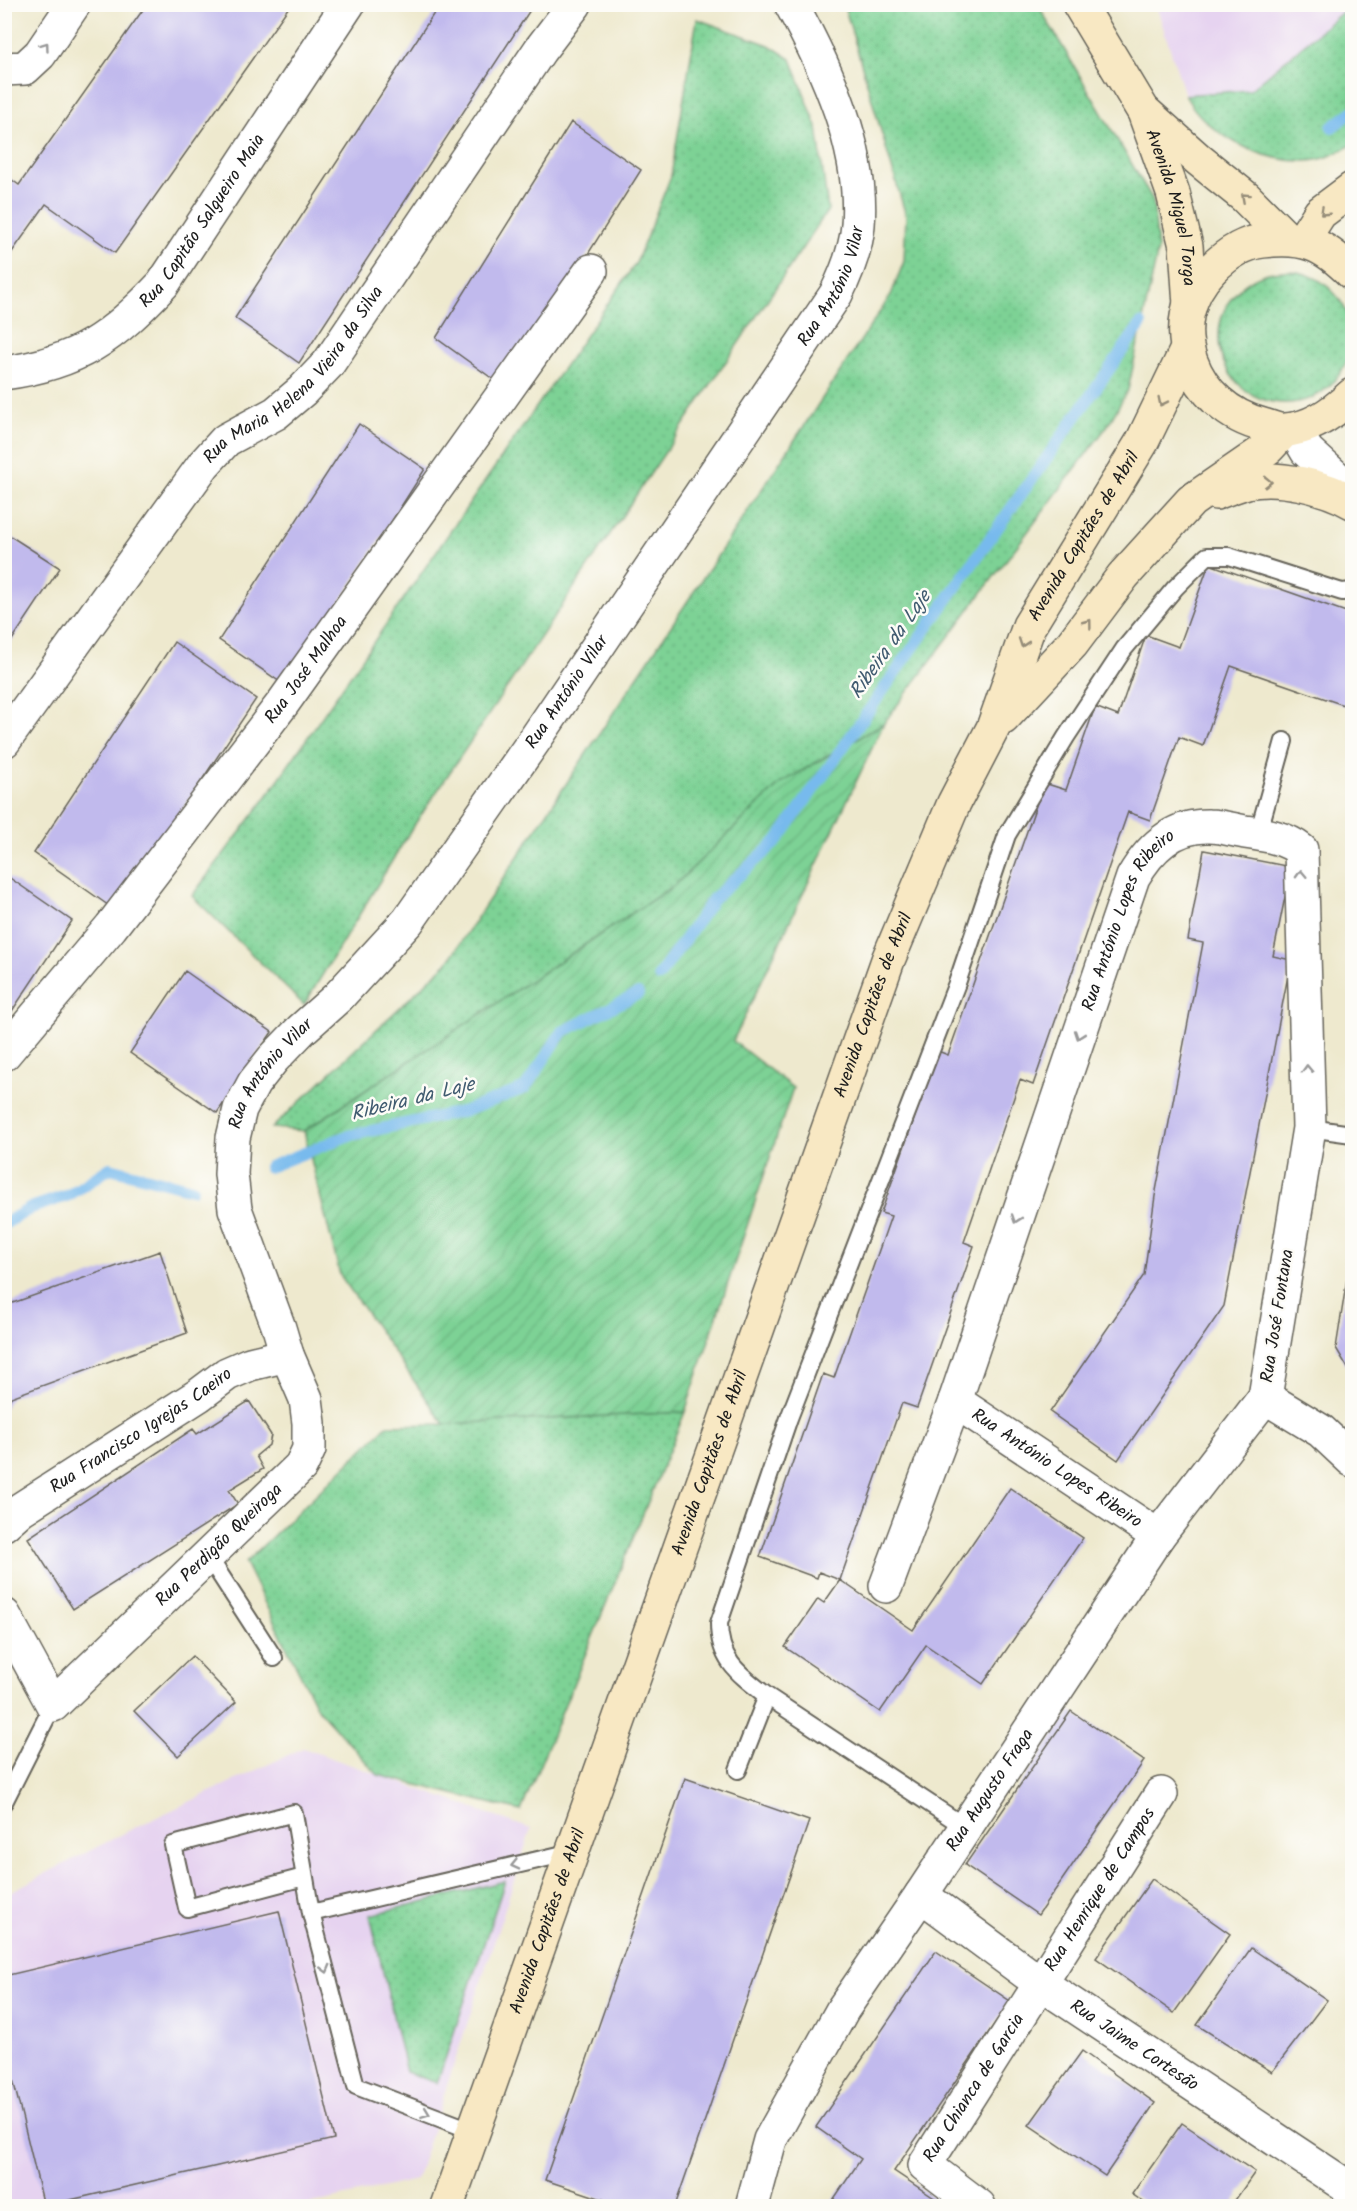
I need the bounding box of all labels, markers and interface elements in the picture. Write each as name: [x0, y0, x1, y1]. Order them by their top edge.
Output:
one-way arrow: [38, 41, 49, 52]
street label: Avenida Miguel Torga: [1137, 125, 1203, 287]
street label: Rua Capitão Salgueiro Maia: [132, 128, 273, 315]
one-way arrow: [1241, 193, 1251, 204]
one-way arrow: [1320, 205, 1330, 216]
street label: Rua António Vilar: [790, 223, 872, 352]
street label: Rua Maria Helena Vieira da Silva: [196, 280, 391, 471]
one-way arrow: [1157, 395, 1169, 406]
street label: Avenida Capitães de Abril: [1021, 445, 1148, 627]
one-way arrow: [1263, 476, 1272, 488]
water label: Ribeira da Laje: [842, 582, 942, 706]
street label: Rua José Malhoa: [257, 610, 355, 730]
one-way arrow: [1081, 618, 1092, 629]
street label: Rua António Vilar: [518, 628, 617, 755]
one-way arrow: [1017, 637, 1030, 648]
street label: Rua António Lopes Ribeiro: [1074, 822, 1181, 1015]
one-way arrow: [1295, 870, 1308, 879]
street label: Avenida Capitães de Abril: [826, 908, 921, 1102]
street label: Rua António Vilar: [221, 1011, 320, 1132]
one-way arrow: [1074, 1029, 1087, 1040]
one-way arrow: [1301, 1065, 1313, 1074]
water label: Ribeira da Laje: [348, 1069, 480, 1131]
one-way arrow: [1011, 1213, 1024, 1224]
street label: Rua José Fontana: [1253, 1247, 1303, 1385]
street label: Rua Francisco Igrejas Caeiro: [44, 1360, 239, 1502]
street label: Avenida Capitães de Abril: [664, 1366, 756, 1560]
street label: Rua António Lopes Ribeiro: [965, 1401, 1148, 1536]
street label: Rua Perdigão Queiroga: [148, 1476, 290, 1614]
street label: Rua Augusto Fraga: [939, 1723, 1042, 1858]
street label: Rua Henrique de Campos: [1037, 1802, 1163, 1978]
street label: Avenida Capitães de Abril: [502, 1824, 594, 2018]
one-way arrow: [511, 1858, 521, 1871]
one-way arrow: [318, 1964, 331, 1974]
street label: Rua Jaime Cortesão: [1064, 1992, 1205, 2099]
street label: Rua Chianca de Garcia: [916, 2008, 1032, 2168]
one-way arrow: [420, 2105, 430, 2118]

